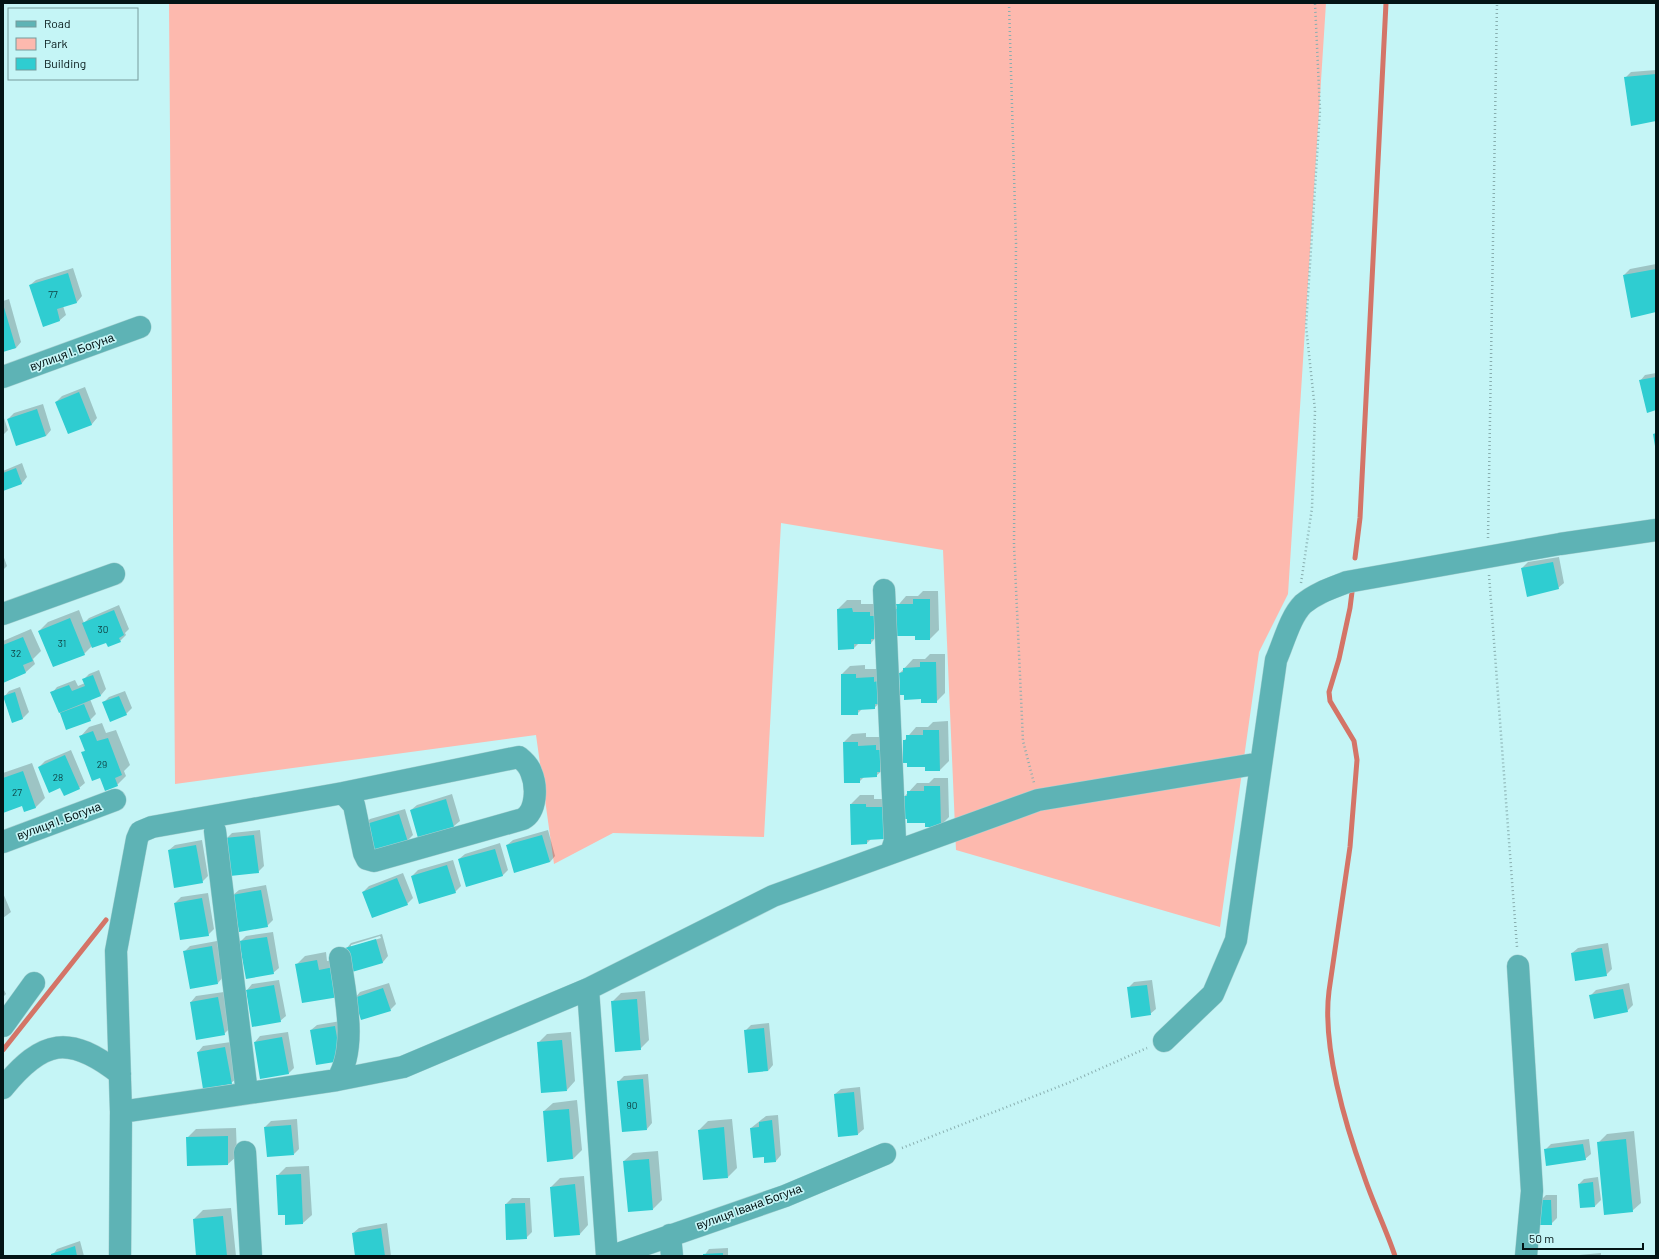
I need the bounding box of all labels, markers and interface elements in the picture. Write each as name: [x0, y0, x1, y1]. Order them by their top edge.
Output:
legend: [8, 8, 138, 80]
text: Road: [44, 16, 71, 30]
text: Park: [44, 36, 68, 50]
text: Building: [44, 56, 86, 70]
house number: 77: [48, 288, 58, 300]
street label: вулиця І. Богуна: [28, 329, 116, 374]
house number: 30: [98, 623, 108, 635]
house number: 31: [58, 637, 66, 649]
house number: 32: [11, 647, 21, 659]
house number: 29: [97, 758, 107, 770]
house number: 28: [53, 771, 63, 783]
house number: 27: [12, 786, 22, 798]
street label: вулиця І. Богуна: [15, 798, 103, 843]
house number: 90: [627, 1099, 637, 1111]
street label: вулиця Івана Богуна: [694, 1180, 804, 1233]
scale bar: [1523, 1225, 1643, 1251]
text: 50 m: [1529, 1231, 1554, 1245]

